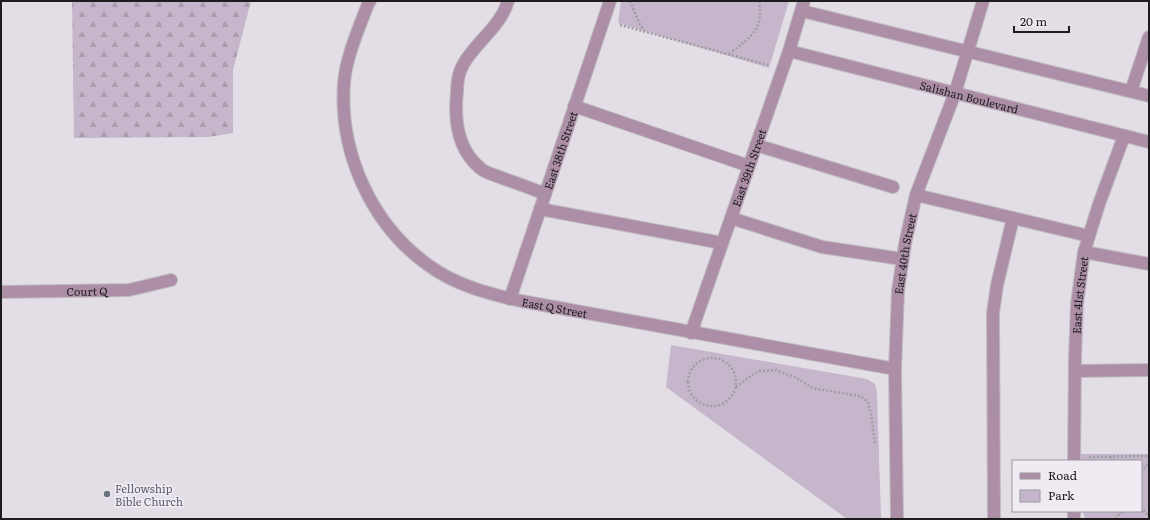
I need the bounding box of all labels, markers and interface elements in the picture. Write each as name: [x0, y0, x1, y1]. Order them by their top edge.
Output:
scale bar: [1014, 8, 1069, 34]
text: 20 m: [1020, 12, 1047, 30]
street label: Salishan Boulevard: [918, 76, 1021, 117]
street label: East 38th Street: [539, 108, 581, 192]
street label: East 39th Street: [728, 126, 770, 209]
street label: East 40th Street: [890, 211, 920, 295]
street label: East 41st Street: [1068, 255, 1091, 334]
street label: Court Q: [66, 282, 109, 299]
street label: East Q Street: [520, 293, 589, 321]
legend: [1012, 460, 1142, 512]
text: Road: [1048, 466, 1078, 484]
place label: Fellowship Bible Church: [115, 480, 183, 509]
text: Park: [1048, 486, 1075, 504]
marker: Fellowship Bible Church: [102, 489, 112, 499]

